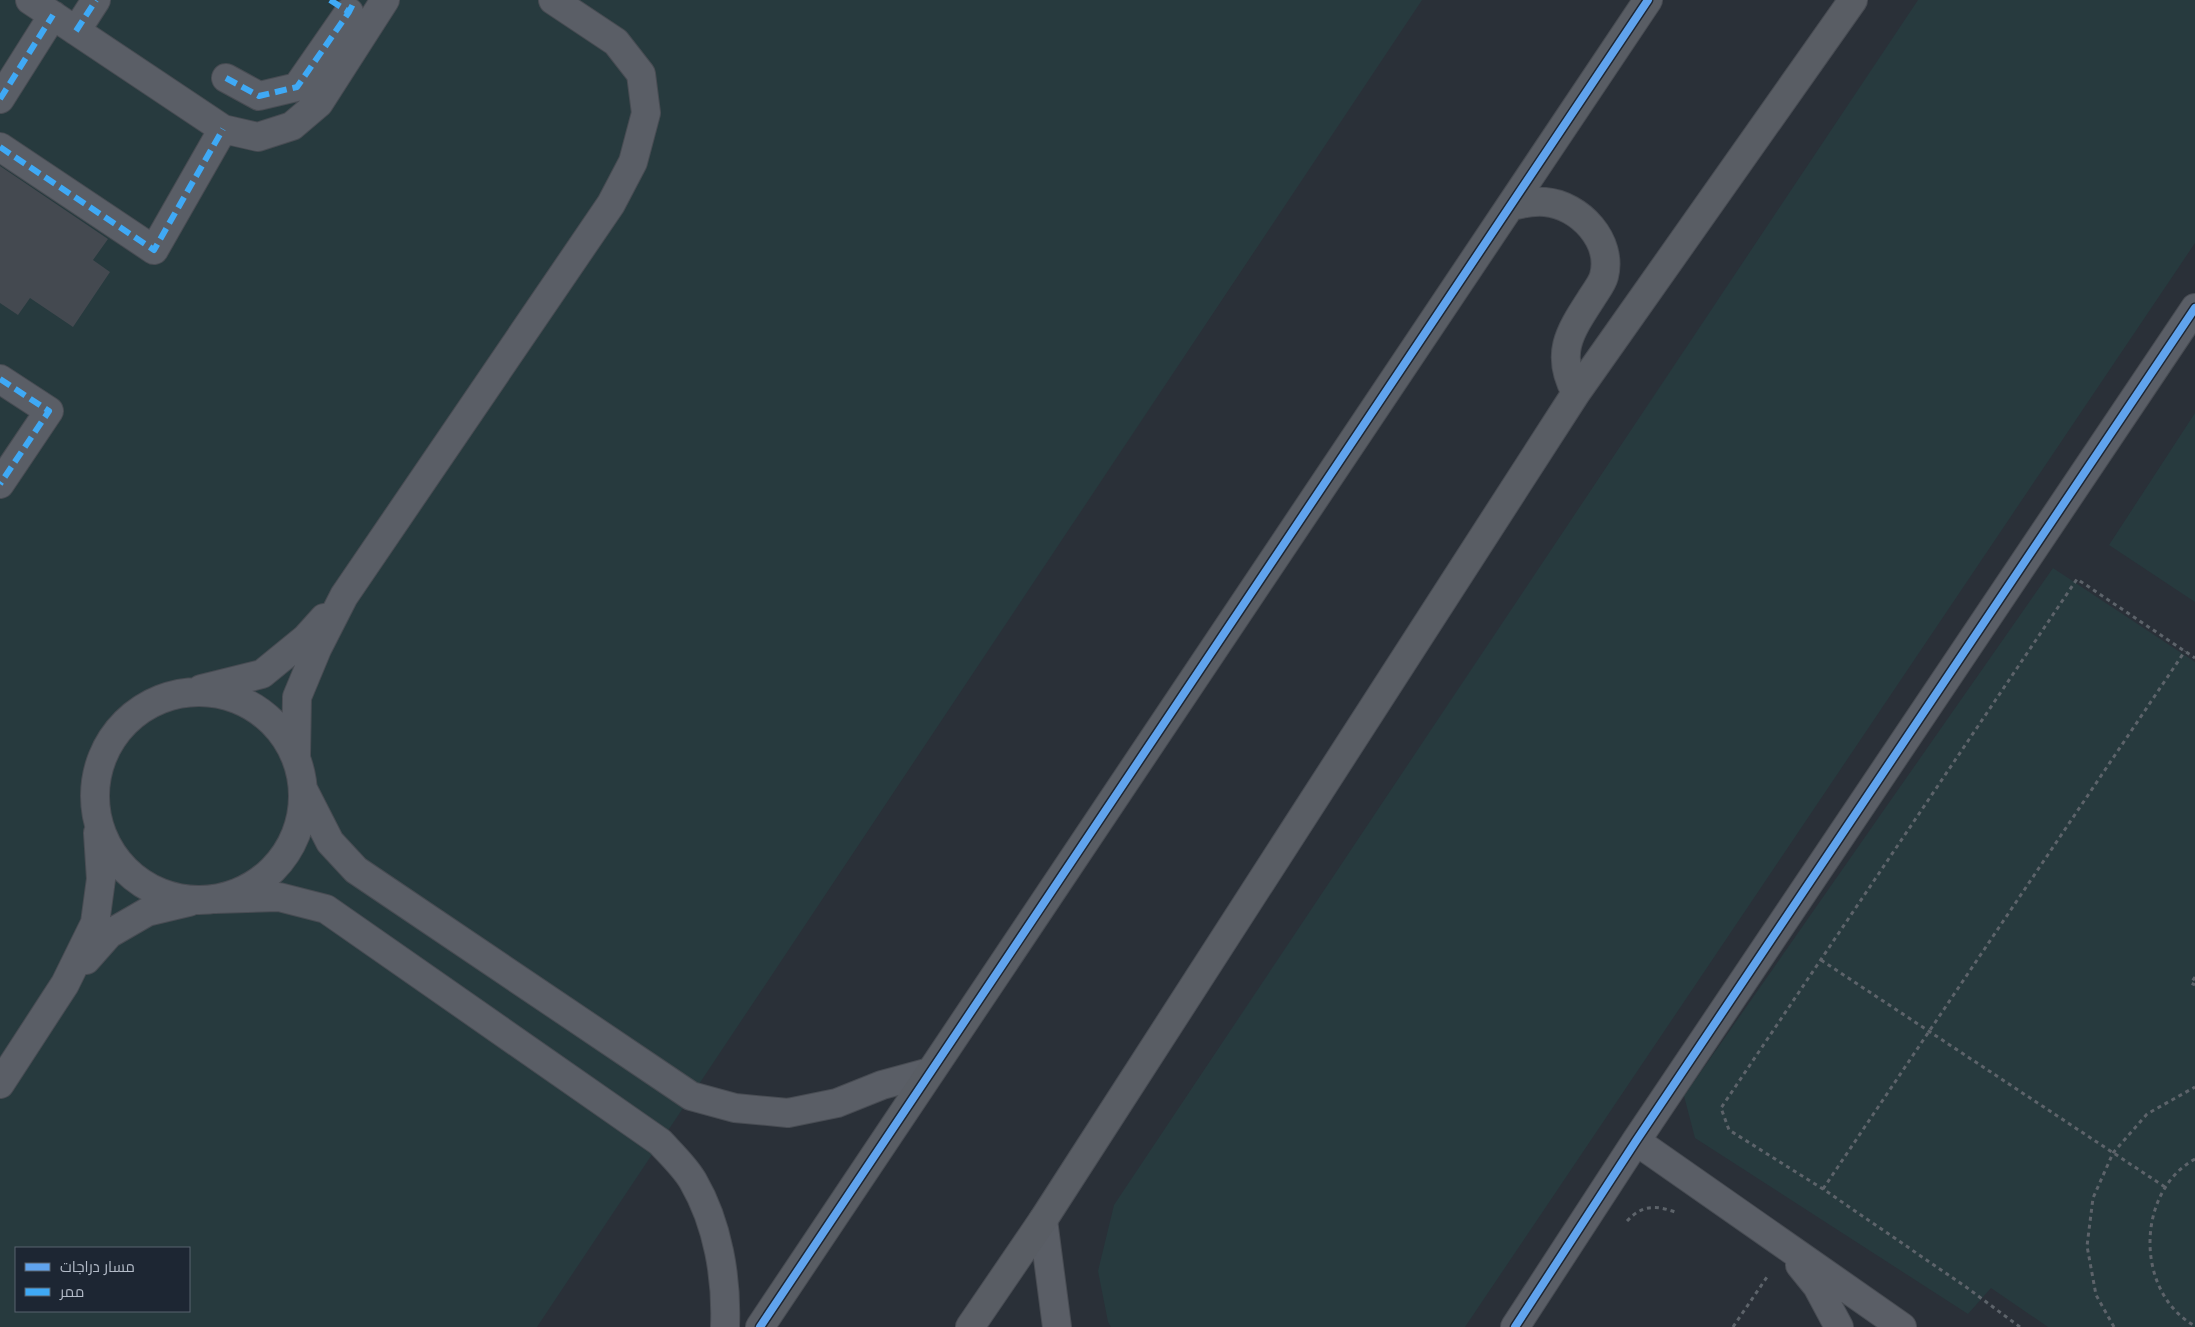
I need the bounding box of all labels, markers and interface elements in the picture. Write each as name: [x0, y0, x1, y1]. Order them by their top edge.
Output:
legend: [15, 1247, 190, 1312]
text: مسار دراجات: [60, 1257, 135, 1276]
text: ممر: [59, 1282, 84, 1301]

